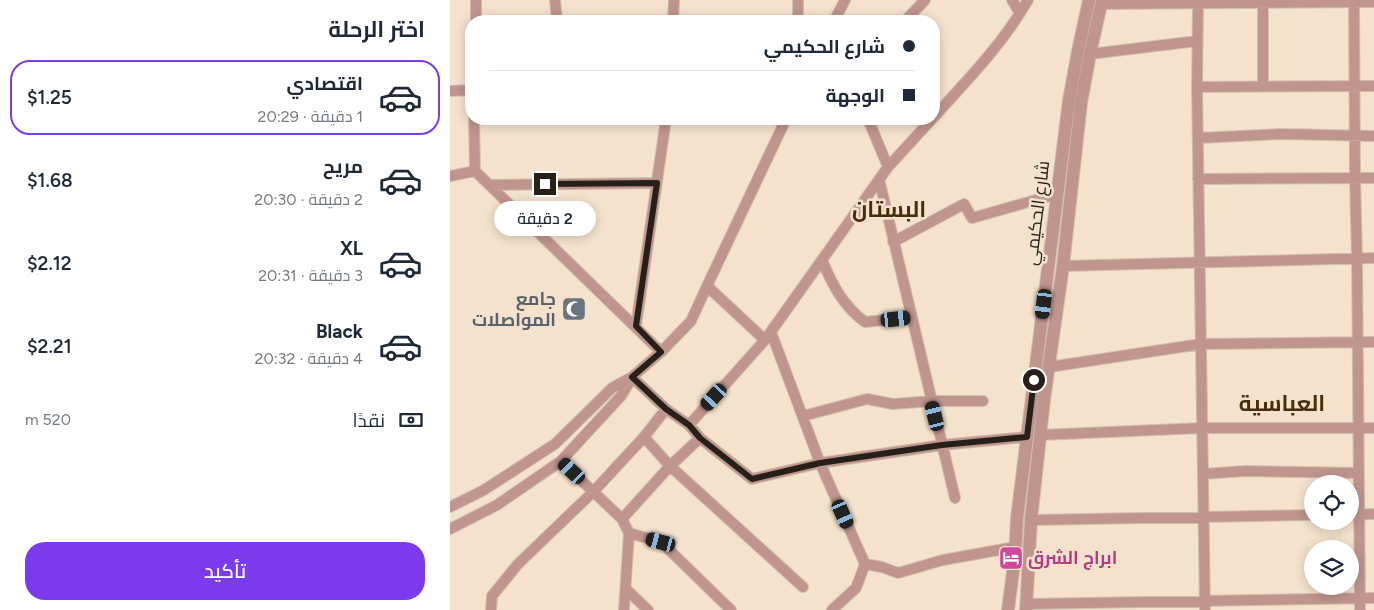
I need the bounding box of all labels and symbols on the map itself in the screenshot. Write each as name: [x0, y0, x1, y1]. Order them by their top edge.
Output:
street label: شارع الحكيمي: [1020, 159, 1057, 267]
route end: [534, 173, 556, 195]
district label: البستان: [852, 196, 926, 223]
callout: 2 دقيقة: [494, 202, 596, 236]
place label: جامع المواصلات: [472, 288, 556, 331]
car: [1034, 288, 1053, 320]
mosque icon: جامع المواصلات: [561, 296, 587, 322]
car: [880, 310, 911, 328]
route start: [1023, 369, 1045, 391]
car: [698, 381, 729, 413]
district label: العباسية: [1239, 390, 1325, 417]
car: [924, 400, 945, 432]
car: [555, 455, 588, 487]
car: [830, 497, 855, 531]
car: [644, 531, 677, 553]
hotel icon: ابراج الشرق: [998, 545, 1024, 571]
place label: ابراج الشرق: [1028, 547, 1117, 570]

